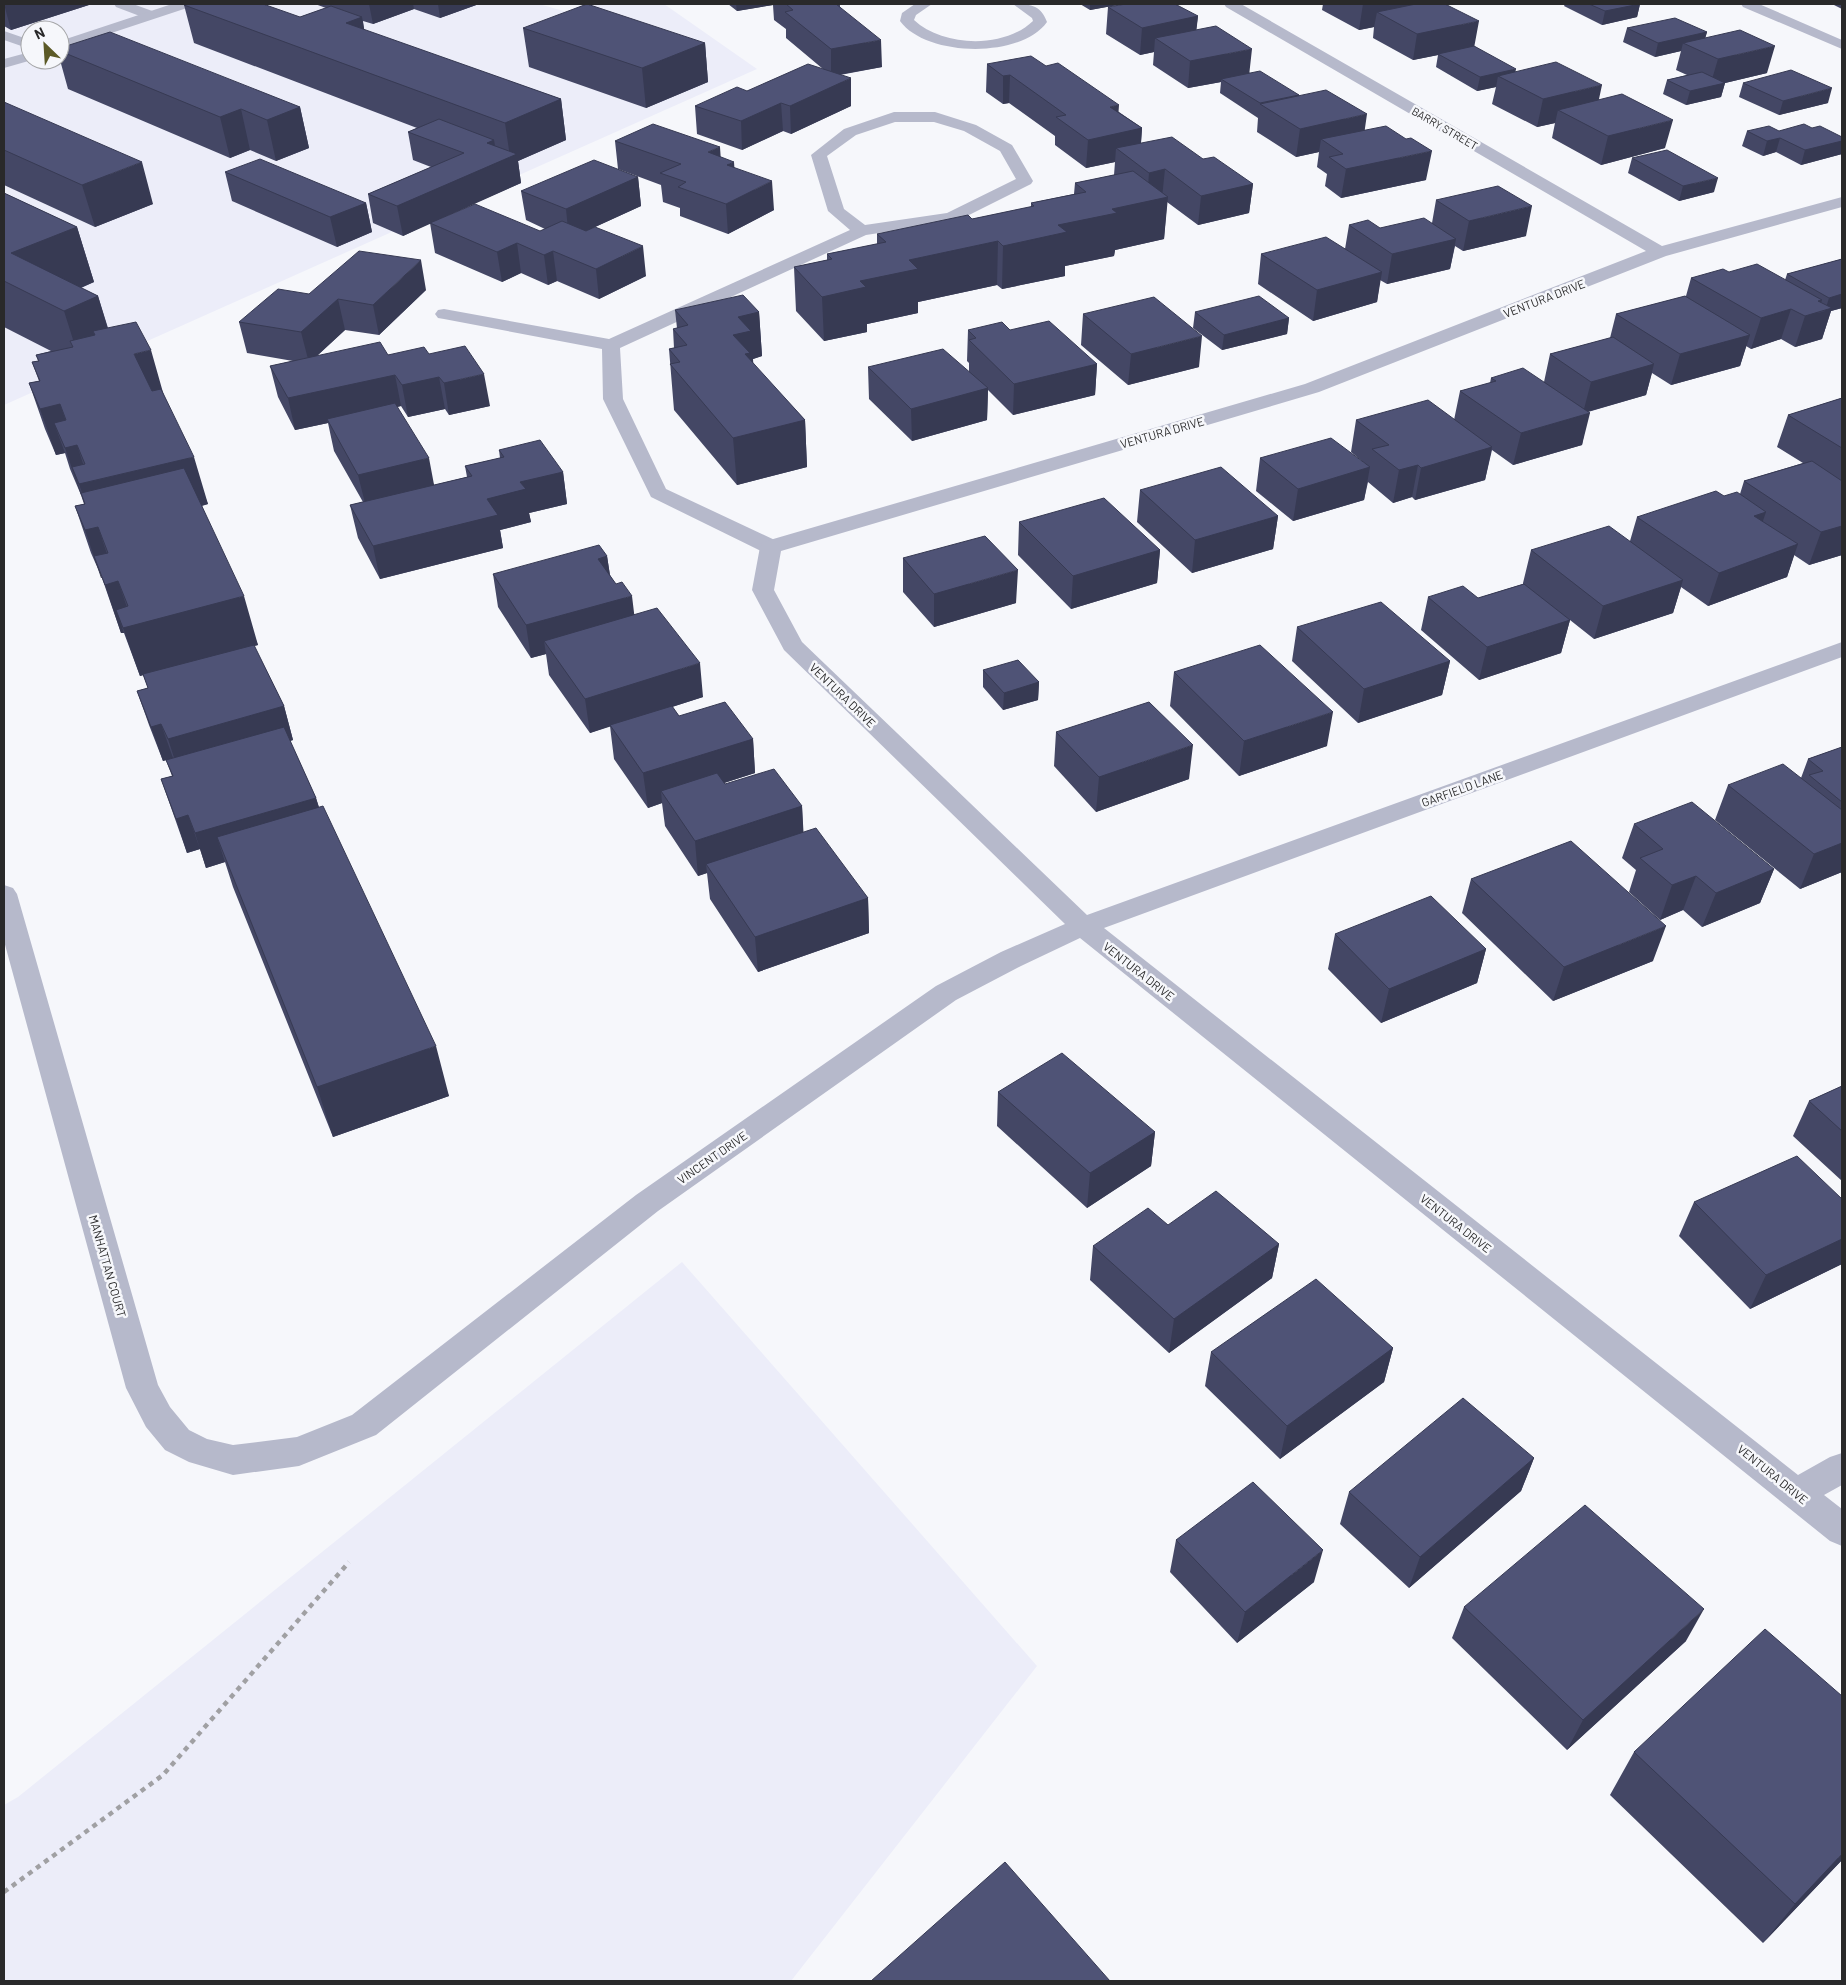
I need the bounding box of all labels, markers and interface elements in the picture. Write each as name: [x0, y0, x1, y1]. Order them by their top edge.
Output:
north arrow: [20, 20, 70, 70]
text: N: [31, 23, 47, 42]
street label: BARRY STREET: [1410, 104, 1480, 152]
street label: VENTURA DRIVE: [1501, 276, 1587, 320]
street label: VENTURA DRIVE: [1119, 413, 1205, 451]
street label: VENTURA DRIVE: [807, 660, 879, 730]
street label: GARFIELD LANE: [1419, 767, 1505, 809]
street label: VENTURA DRIVE: [1101, 939, 1177, 1003]
street label: VINCENT DRIVE: [674, 1128, 750, 1186]
street label: VENTURA DRIVE: [1418, 1191, 1494, 1255]
street label: MANHATTAN COURT: [87, 1213, 129, 1319]
street label: VENTURA DRIVE: [1735, 1441, 1811, 1507]

